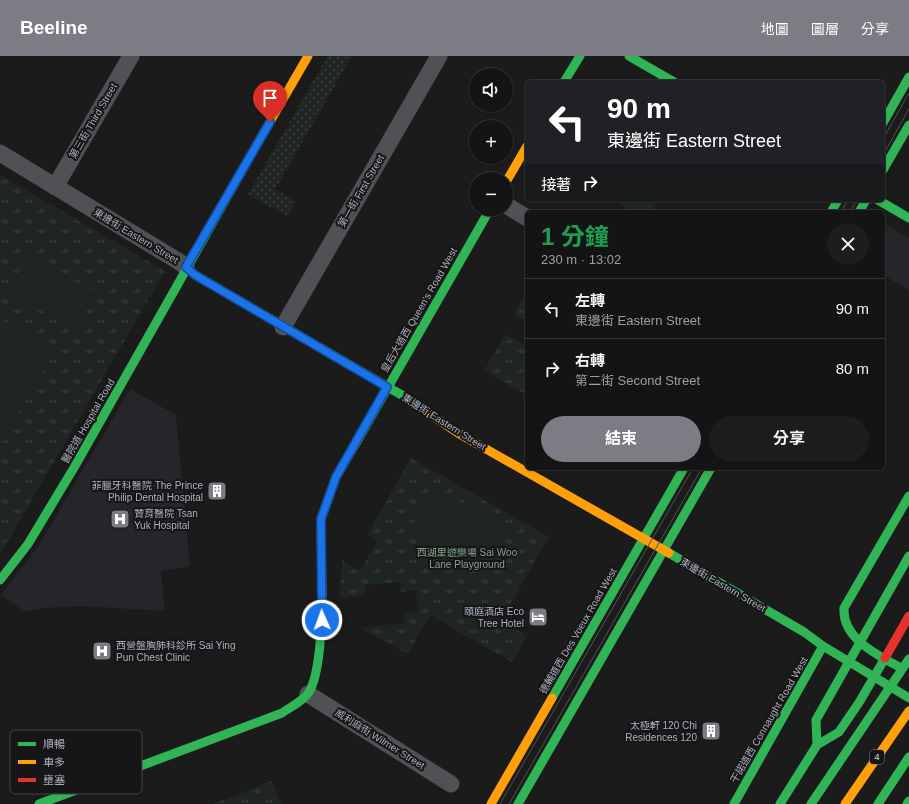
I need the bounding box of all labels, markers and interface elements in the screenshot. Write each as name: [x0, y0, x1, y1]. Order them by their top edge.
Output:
text: Beeline: [20, 17, 88, 38]
text: 地圖: [761, 21, 789, 37]
text: 圖層: [811, 21, 839, 37]
text: 分享: [861, 21, 889, 37]
map controls: [469, 68, 513, 216]
button: sound: [469, 68, 513, 112]
street label: 第三街 Third Street: [67, 81, 119, 161]
pin: [253, 81, 287, 122]
icon: arrive: [259, 87, 281, 109]
text: 90 m: [607, 93, 671, 124]
icon: left: [541, 96, 593, 148]
button: +: [469, 120, 513, 164]
text: 東邊街 Eastern Street: [607, 131, 781, 151]
street label: 第一街 First Street: [336, 153, 386, 229]
button: −: [469, 172, 513, 216]
icon: right: [579, 172, 601, 194]
text: 接著: [541, 176, 571, 193]
street label: 東邊街 Eastern Street: [92, 206, 180, 266]
text: 1 分鐘: [541, 223, 609, 250]
button: close: [827, 223, 869, 265]
street label: 皇后大道西 Queen's Road West: [379, 246, 459, 374]
text: 230 m · 13:02: [541, 252, 621, 267]
text: 左轉: [575, 292, 605, 309]
icon: left: [541, 298, 563, 320]
text: 90 m: [836, 300, 869, 317]
text: 東邊街 Eastern Street: [575, 313, 701, 328]
text: 右轉: [575, 352, 605, 369]
icon: right: [541, 358, 563, 380]
text: 80 m: [836, 360, 869, 377]
text: 第二街 Second Street: [575, 373, 700, 388]
street label: 醫院道 Hospital Road: [59, 377, 117, 465]
street label: 東邊街 Eastern Street: [400, 392, 488, 452]
button: 結束: [541, 416, 701, 462]
button: 分享: [709, 416, 869, 462]
place label: 菲臘牙科醫院 The Prince Philip Dental Hospital: [92, 480, 203, 503]
building icon: 菲臘牙科醫院 The Prince Philip Dental Hospital: [206, 480, 228, 502]
hospital icon: 贊育醫院 Tsan Yuk Hospital: [109, 508, 131, 530]
place label: 贊育醫院 Tsan Yuk Hospital: [134, 508, 198, 531]
park label: 西湖里遊樂場 Sai Woo Lane Playground: [417, 547, 518, 570]
street label: 東邊街 Eastern Street: [678, 556, 768, 614]
street label: 德輔道西 Des Voeux Road West: [537, 566, 619, 696]
position arrow: [301, 599, 343, 641]
place label: 頤庭酒店 Eco Tree Hotel: [464, 606, 524, 629]
hotel icon: 頤庭酒店 Eco Tree Hotel: [527, 606, 549, 628]
hospital icon: 西營盤胸肺科診所 Sai Ying Pun Chest Clinic: [91, 640, 113, 662]
place label: 西營盤胸肺科診所 Sai Ying Pun Chest Clinic: [116, 640, 235, 663]
street label: 干諾道西 Connaught Road West: [728, 655, 810, 785]
street label: 威利麻街 Wilmer Street: [333, 707, 427, 771]
place label: 太極軒 120 Chi Residences 120: [625, 720, 697, 743]
building icon: 太極軒 120 Chi Residences 120: [700, 720, 722, 742]
legend: [10, 730, 142, 794]
text: 順暢: [43, 738, 65, 750]
road number: 4: [870, 750, 884, 764]
text: 車多: [43, 756, 65, 768]
text: 壅塞: [43, 774, 65, 786]

